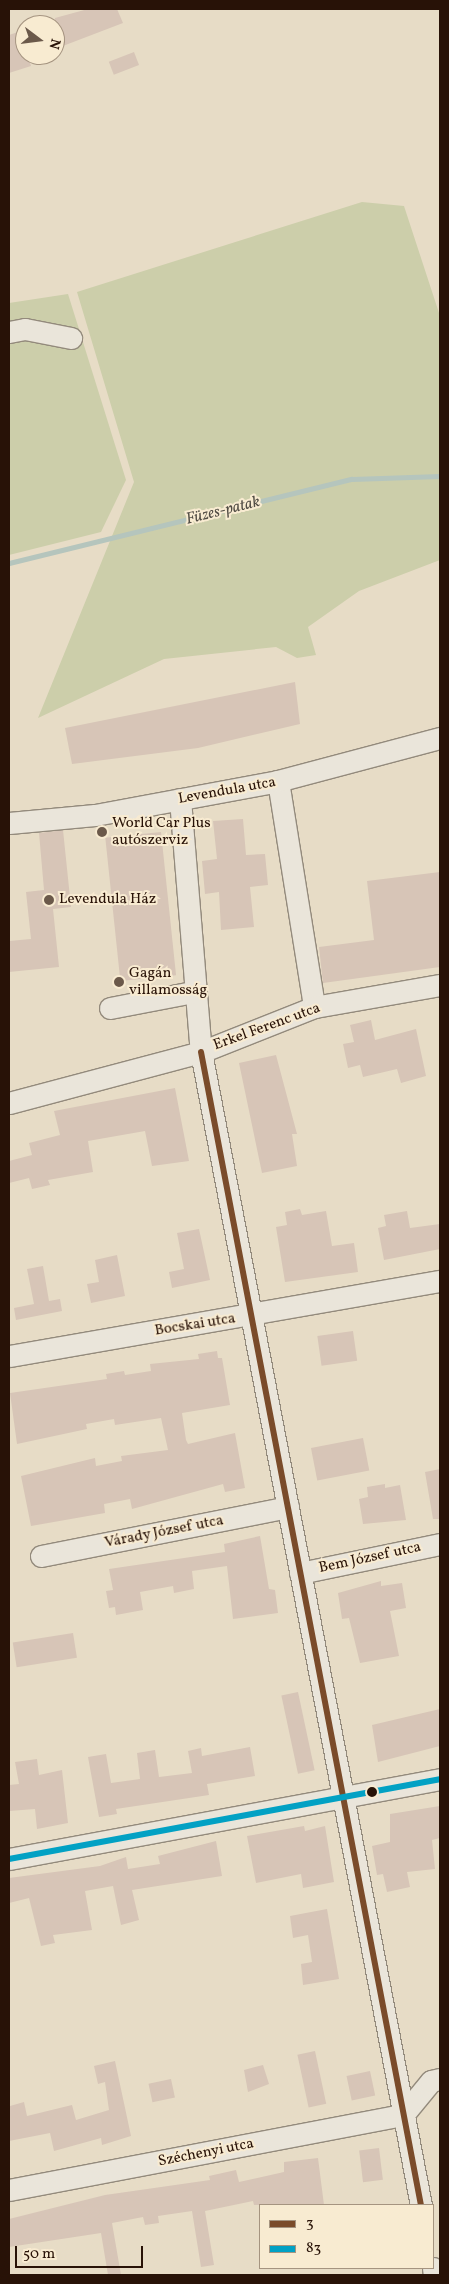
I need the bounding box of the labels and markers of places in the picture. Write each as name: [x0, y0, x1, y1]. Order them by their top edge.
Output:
place label: World Car Plus autószerviz: [112, 814, 211, 849]
marker: World Car Plus autószerviz: [96, 826, 108, 838]
place label: Levendula Ház: [59, 891, 156, 909]
marker: Levendula Ház: [43, 894, 55, 906]
place label: Gagán villamosság: [129, 964, 207, 999]
marker: Gagán villamosság: [113, 976, 125, 988]
unlabelled marker: [367, 1787, 377, 1797]

